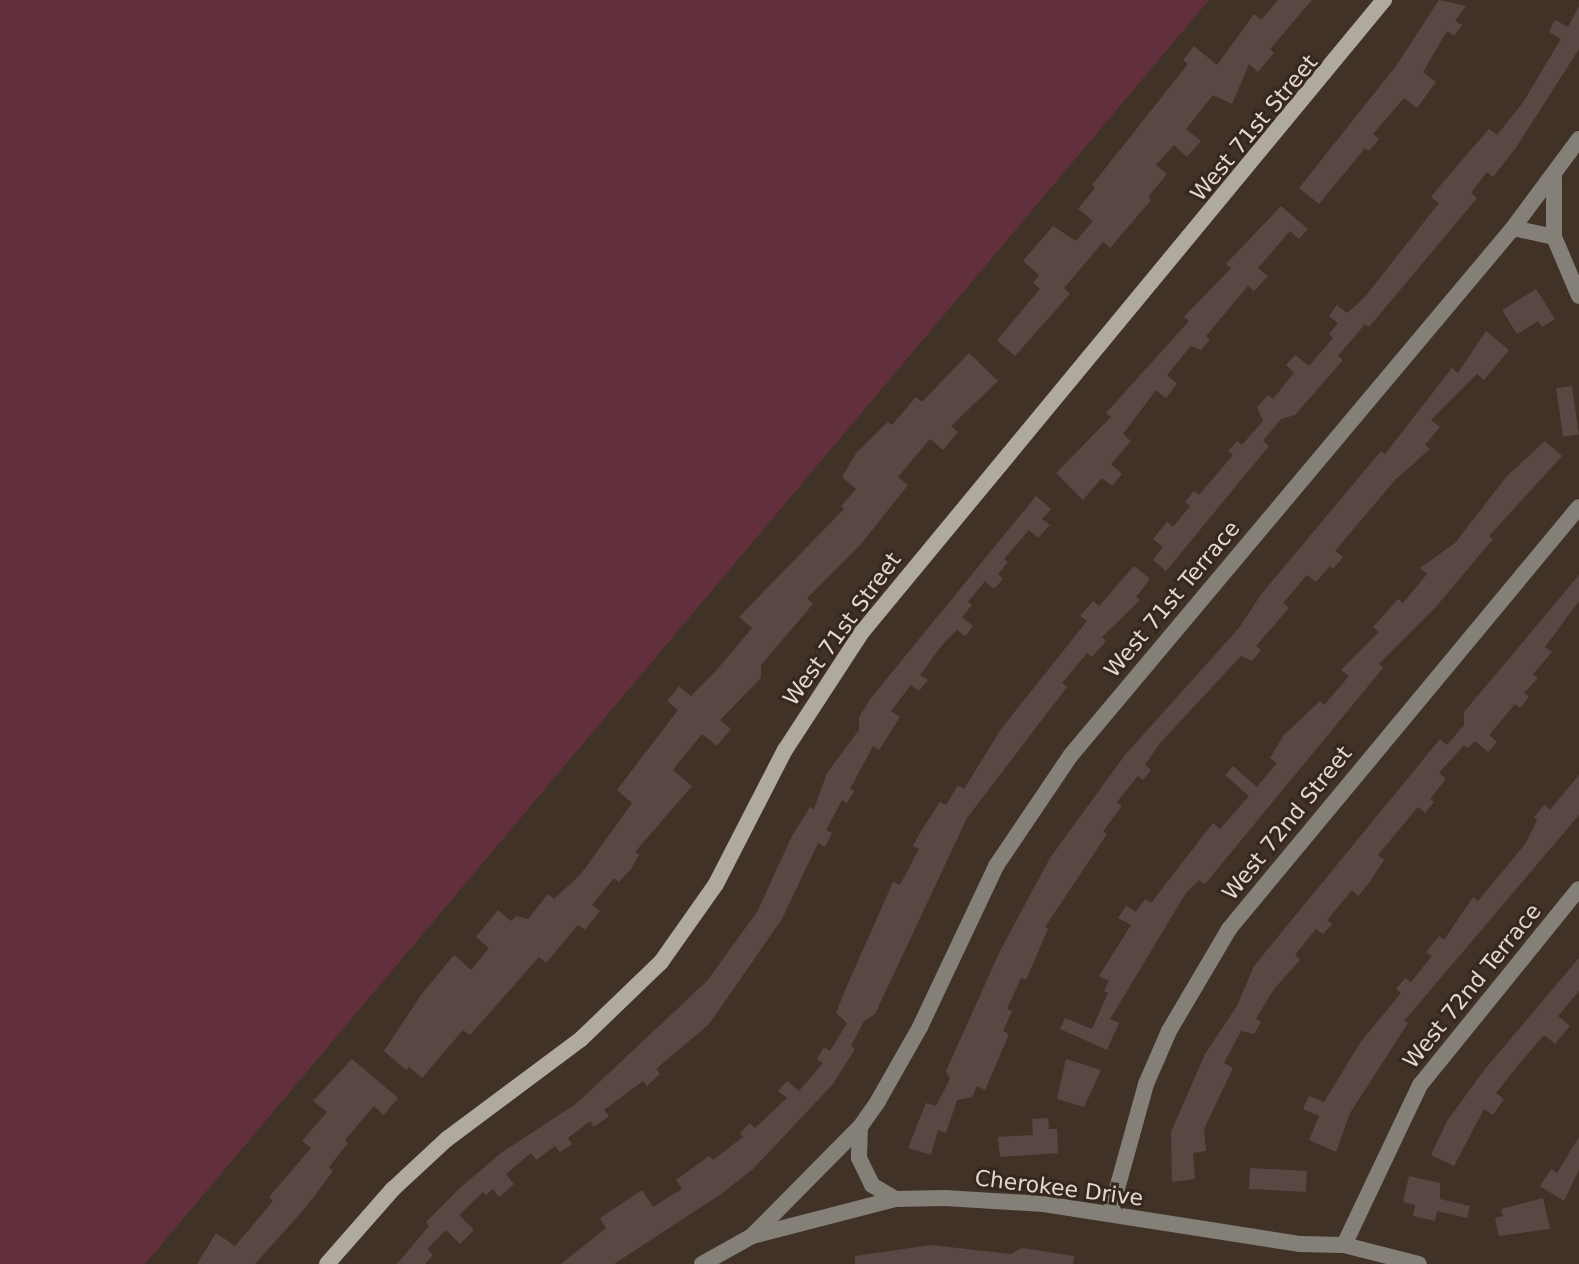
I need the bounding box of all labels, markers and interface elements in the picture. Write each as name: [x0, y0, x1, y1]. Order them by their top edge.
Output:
street label: West 71st Street: [1185, 49, 1323, 207]
street label: West 71st Terrace: [1099, 515, 1245, 683]
street label: West 71st Street: [778, 547, 906, 711]
street label: West 72nd Street: [1217, 741, 1357, 905]
street label: West 72nd Terrace: [1398, 898, 1546, 1074]
street label: Cherokee Drive: [973, 1165, 1145, 1211]

